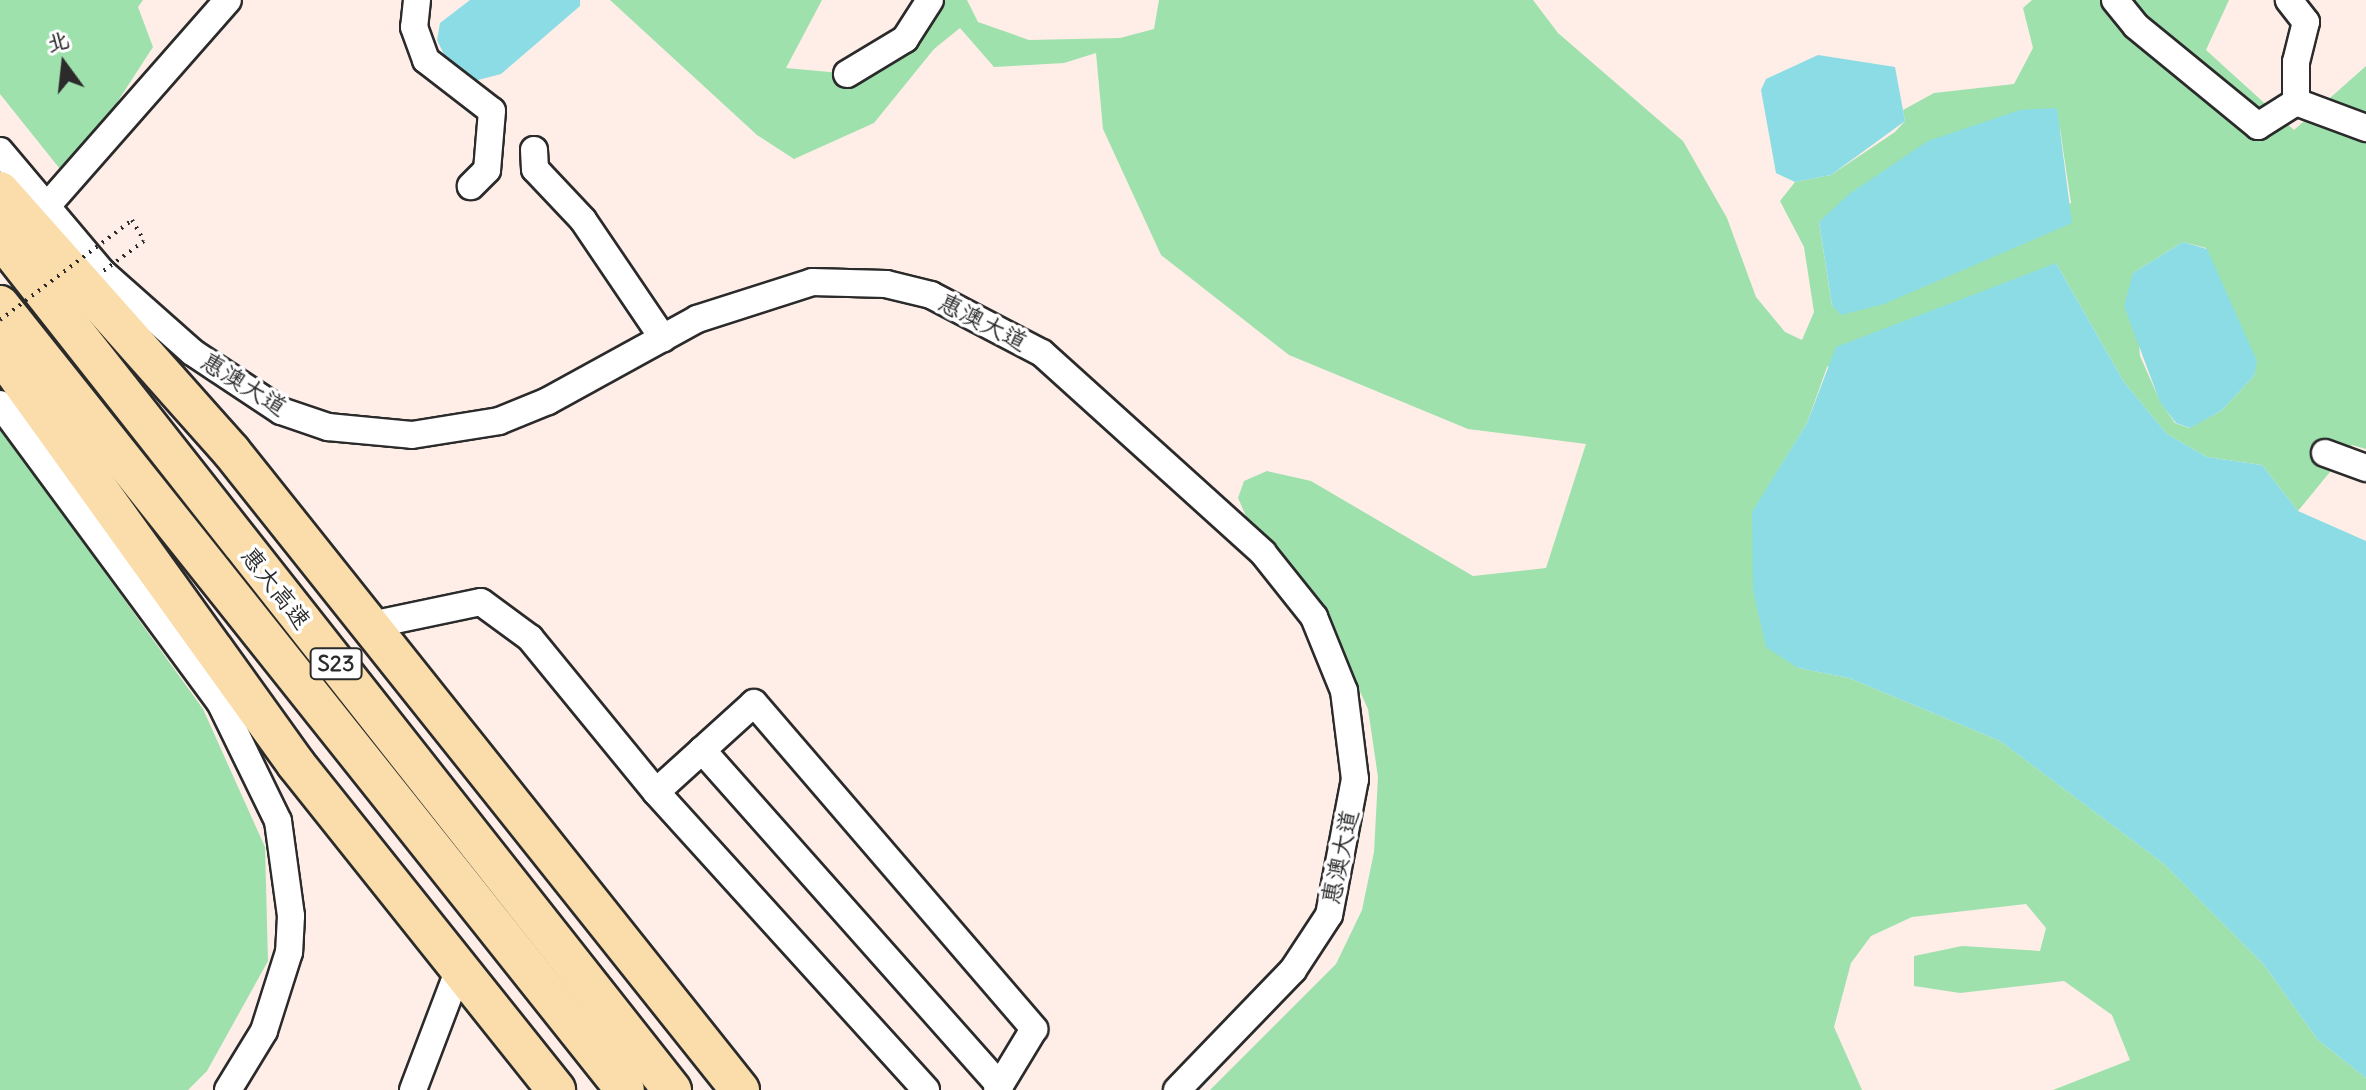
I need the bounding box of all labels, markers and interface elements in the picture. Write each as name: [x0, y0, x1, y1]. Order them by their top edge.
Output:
north arrow: [24, 24, 104, 104]
text: 北: [44, 24, 72, 57]
street label: 惠澳大道: [934, 287, 1032, 357]
street label: 惠澳大道: [196, 346, 292, 422]
street label: 惠大高速: [235, 541, 317, 635]
road number: S23: [308, 646, 364, 682]
street label: 惠澳大道: [1316, 807, 1364, 907]

